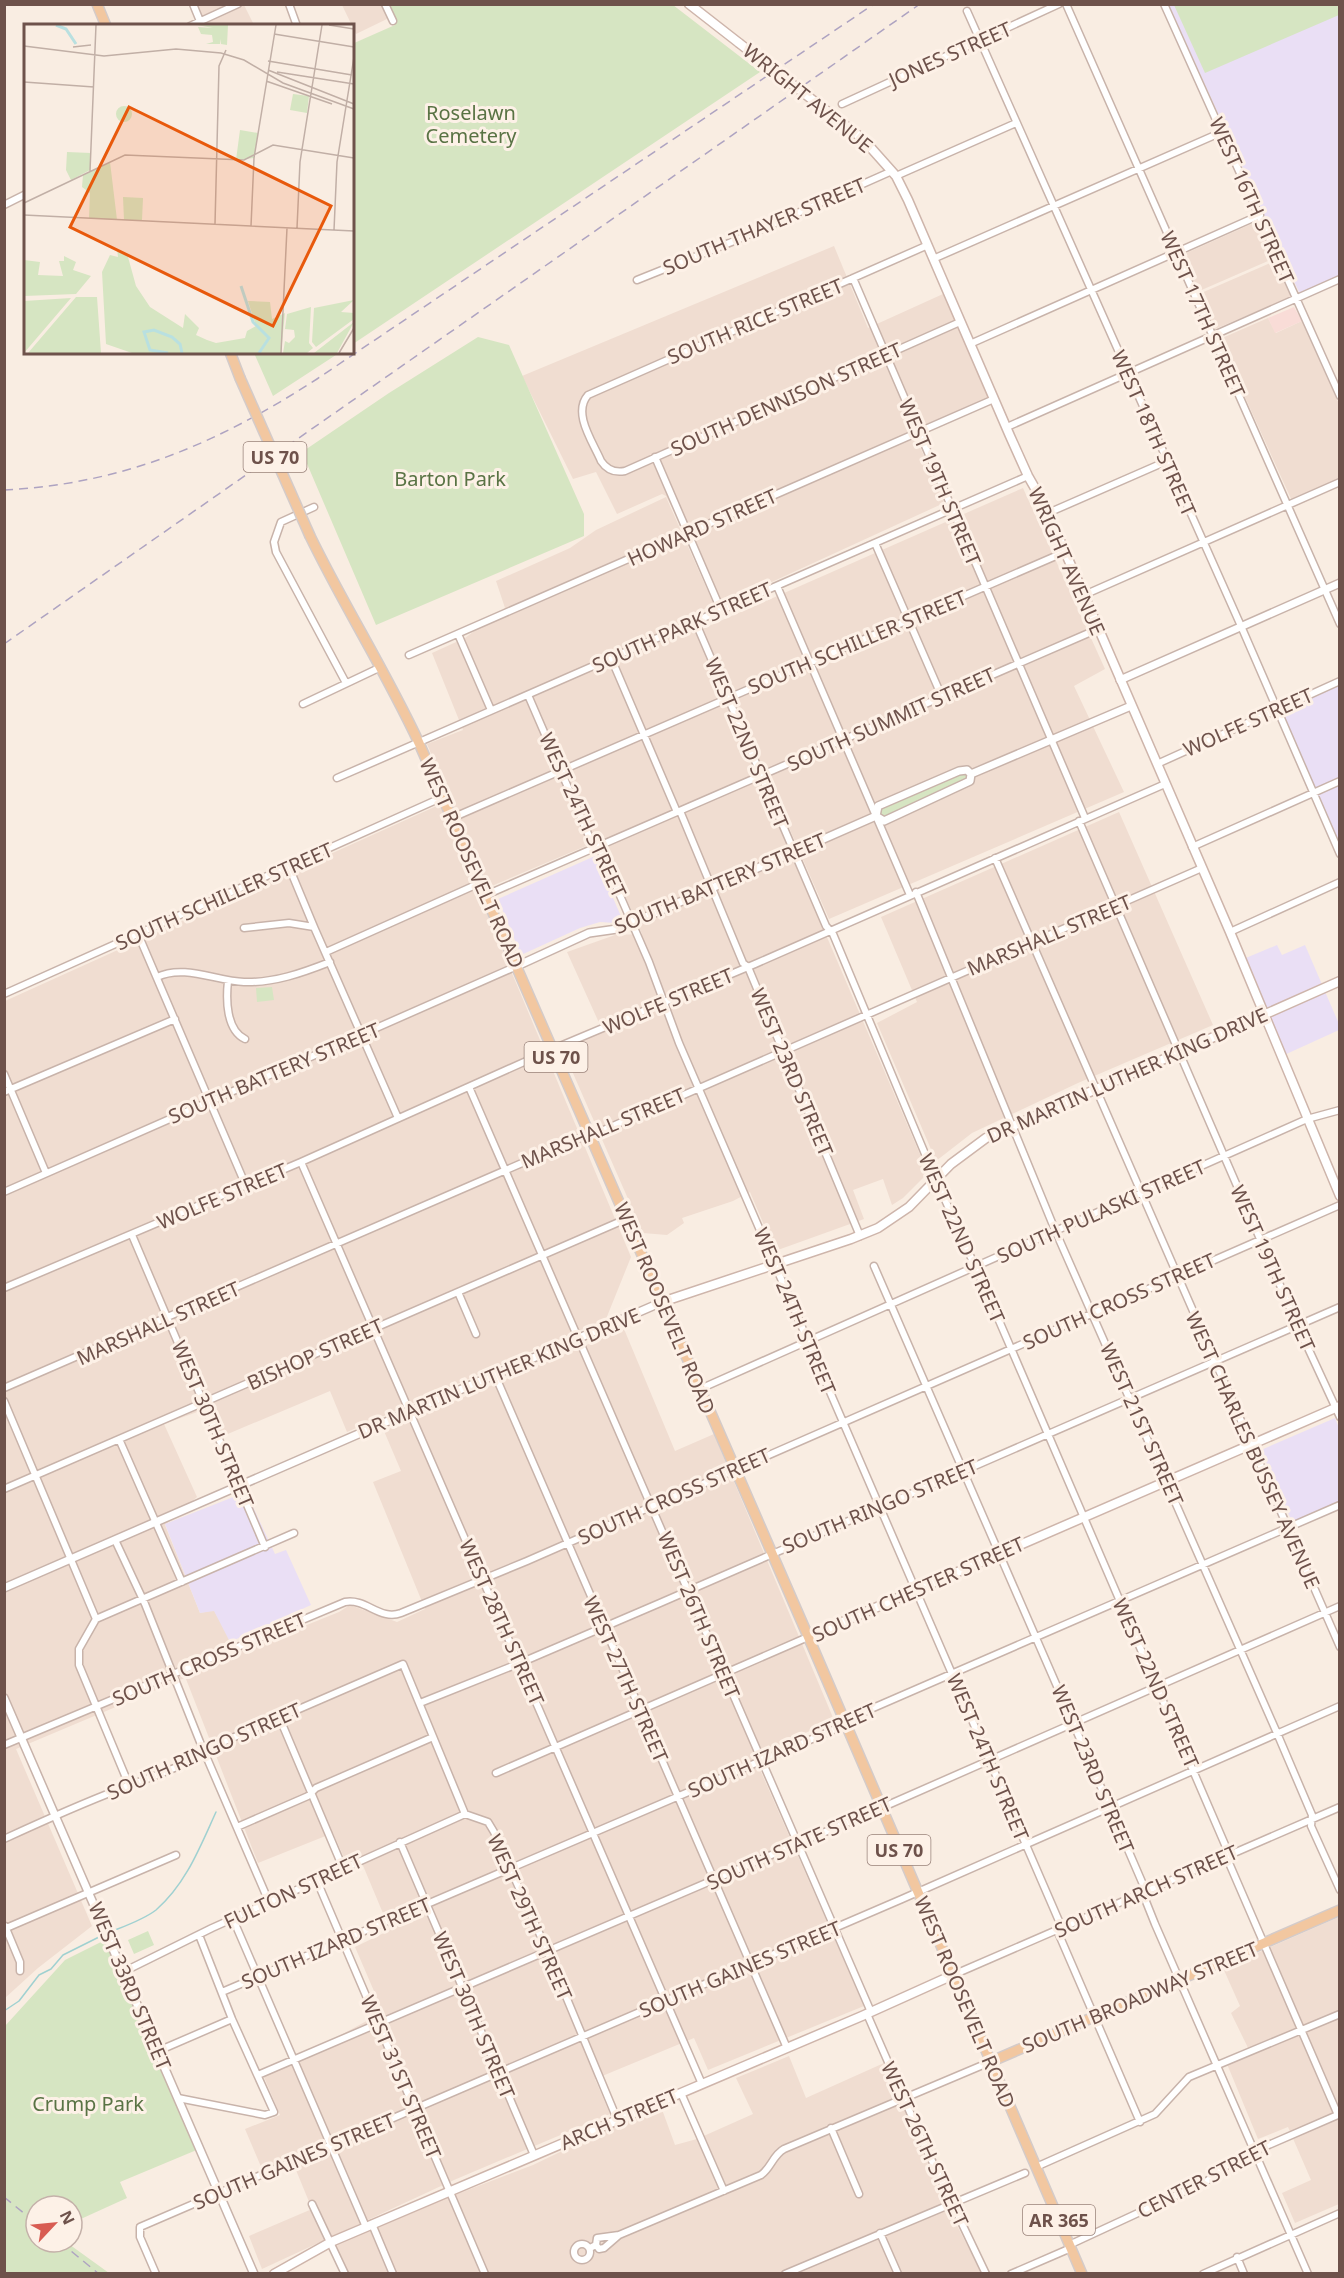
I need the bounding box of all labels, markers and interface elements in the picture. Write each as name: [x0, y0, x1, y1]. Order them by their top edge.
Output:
street label: JONES STREET: [883, 15, 1016, 94]
inset map: [24, 24, 354, 354]
street label: WRIGHT AVENUE: [738, 37, 878, 159]
park label: Roselawn Cemetery: [426, 99, 517, 149]
street label: WEST 16TH STREET: [1203, 113, 1301, 287]
street label: SOUTH THAYER STREET: [658, 171, 870, 281]
street label: WEST 17TH STREET: [1154, 227, 1252, 401]
street label: SOUTH RICE STREET: [663, 272, 847, 370]
street label: SOUTH DENNISON STREET: [666, 336, 906, 462]
street label: WEST 18TH STREET: [1105, 346, 1203, 520]
street label: WEST 19TH STREET: [893, 394, 987, 570]
road number: US 70: [244, 442, 306, 472]
park label: Barton Park: [394, 465, 506, 492]
street label: HOWARD STREET: [623, 482, 781, 572]
street label: WRIGHT AVENUE: [1022, 483, 1112, 639]
street label: SOUTH PARK STREET: [588, 575, 776, 679]
street label: SOUTH SCHILLER STREET: [743, 584, 971, 700]
street label: WEST 22ND STREET: [699, 654, 795, 832]
street label: SOUTH SUMMIT STREET: [783, 661, 999, 777]
street label: WOLFE STREET: [1179, 681, 1317, 763]
street label: WEST 24TH STREET: [533, 728, 633, 902]
street label: WEST ROOSEVELT ROAD: [413, 754, 531, 972]
street label: SOUTH BATTERY STREET: [610, 826, 830, 940]
street label: SOUTH SCHILLER STREET: [111, 836, 337, 956]
street label: MARSHALL STREET: [963, 888, 1135, 982]
street label: WOLFE STREET: [599, 961, 737, 1041]
street label: WEST 23RD STREET: [744, 984, 840, 1160]
street label: DR MARTIN LUTHER KING DRIVE: [982, 1001, 1272, 1149]
street label: SOUTH BATTERY STREET: [164, 1016, 384, 1130]
road number: US 70: [524, 1042, 588, 1072]
street label: MARSHALL STREET: [517, 1081, 689, 1175]
street label: WEST 22ND STREET: [912, 1149, 1012, 1327]
street label: SOUTH PULASKI STREET: [992, 1153, 1210, 1269]
street label: WOLFE STREET: [153, 1156, 291, 1236]
street label: WEST 19TH STREET: [1224, 1181, 1322, 1355]
street label: WEST ROOSEVELT ROAD: [608, 1198, 722, 1418]
street label: WEST 24TH STREET: [748, 1223, 842, 1399]
street label: SOUTH CROSS STREET: [1018, 1246, 1220, 1356]
street label: MARSHALL STREET: [72, 1275, 244, 1371]
street label: DR MARTIN LUTHER KING DRIVE: [354, 1301, 644, 1445]
street label: WEST CHARLES BUSSEY AVENUE: [1180, 1307, 1326, 1593]
street label: BISHOP STREET: [243, 1312, 387, 1396]
street label: WEST 30TH STREET: [166, 1336, 260, 1512]
street label: WEST 21ST STREET: [1094, 1339, 1190, 1509]
street label: SOUTH CROSS STREET: [573, 1441, 775, 1551]
street label: SOUTH RINGO STREET: [778, 1453, 982, 1559]
street label: WEST 26TH STREET: [652, 1527, 746, 1703]
street label: SOUTH CHESTER STREET: [808, 1530, 1028, 1648]
street label: WEST 28TH STREET: [453, 1535, 551, 1709]
street label: WEST 27TH STREET: [577, 1592, 675, 1766]
street label: WEST 22ND STREET: [1106, 1594, 1206, 1772]
street label: SOUTH CROSS STREET: [108, 1606, 310, 1712]
street label: WEST 24TH STREET: [941, 1669, 1035, 1845]
street label: WEST 23RD STREET: [1045, 1681, 1141, 1857]
street label: SOUTH RINGO STREET: [103, 1696, 305, 1806]
street label: SOUTH IZARD STREET: [684, 1696, 880, 1804]
street label: SOUTH STATE STREET: [702, 1790, 896, 1896]
street label: WEST 29TH STREET: [481, 1830, 579, 2004]
road number: US 70: [868, 1835, 930, 1865]
street label: SOUTH ARCH STREET: [1050, 1838, 1242, 1944]
street label: FULTON STREET: [219, 1847, 367, 1935]
street label: SOUTH IZARD STREET: [237, 1891, 435, 1995]
street label: WEST ROOSEVELT ROAD: [908, 1892, 1022, 2112]
street label: WEST 33RD STREET: [82, 1898, 178, 2074]
street label: SOUTH GAINES STREET: [635, 1914, 845, 2024]
street label: WEST 30TH STREET: [427, 1927, 521, 2103]
street label: SOUTH BROADWAY STREET: [1018, 1935, 1262, 2059]
street label: WEST 31ST STREET: [354, 1991, 448, 2163]
street label: WEST 26TH STREET: [875, 2057, 975, 2231]
street label: ARCH STREET: [556, 2082, 682, 2156]
park label: Crump Park: [32, 2090, 144, 2117]
street label: SOUTH GAINES STREET: [189, 2106, 399, 2216]
street label: CENTER STREET: [1132, 2134, 1276, 2224]
north arrow: [24, 2194, 84, 2254]
road number: AR 365: [1023, 2205, 1095, 2235]
text: N: [55, 2207, 80, 2228]

